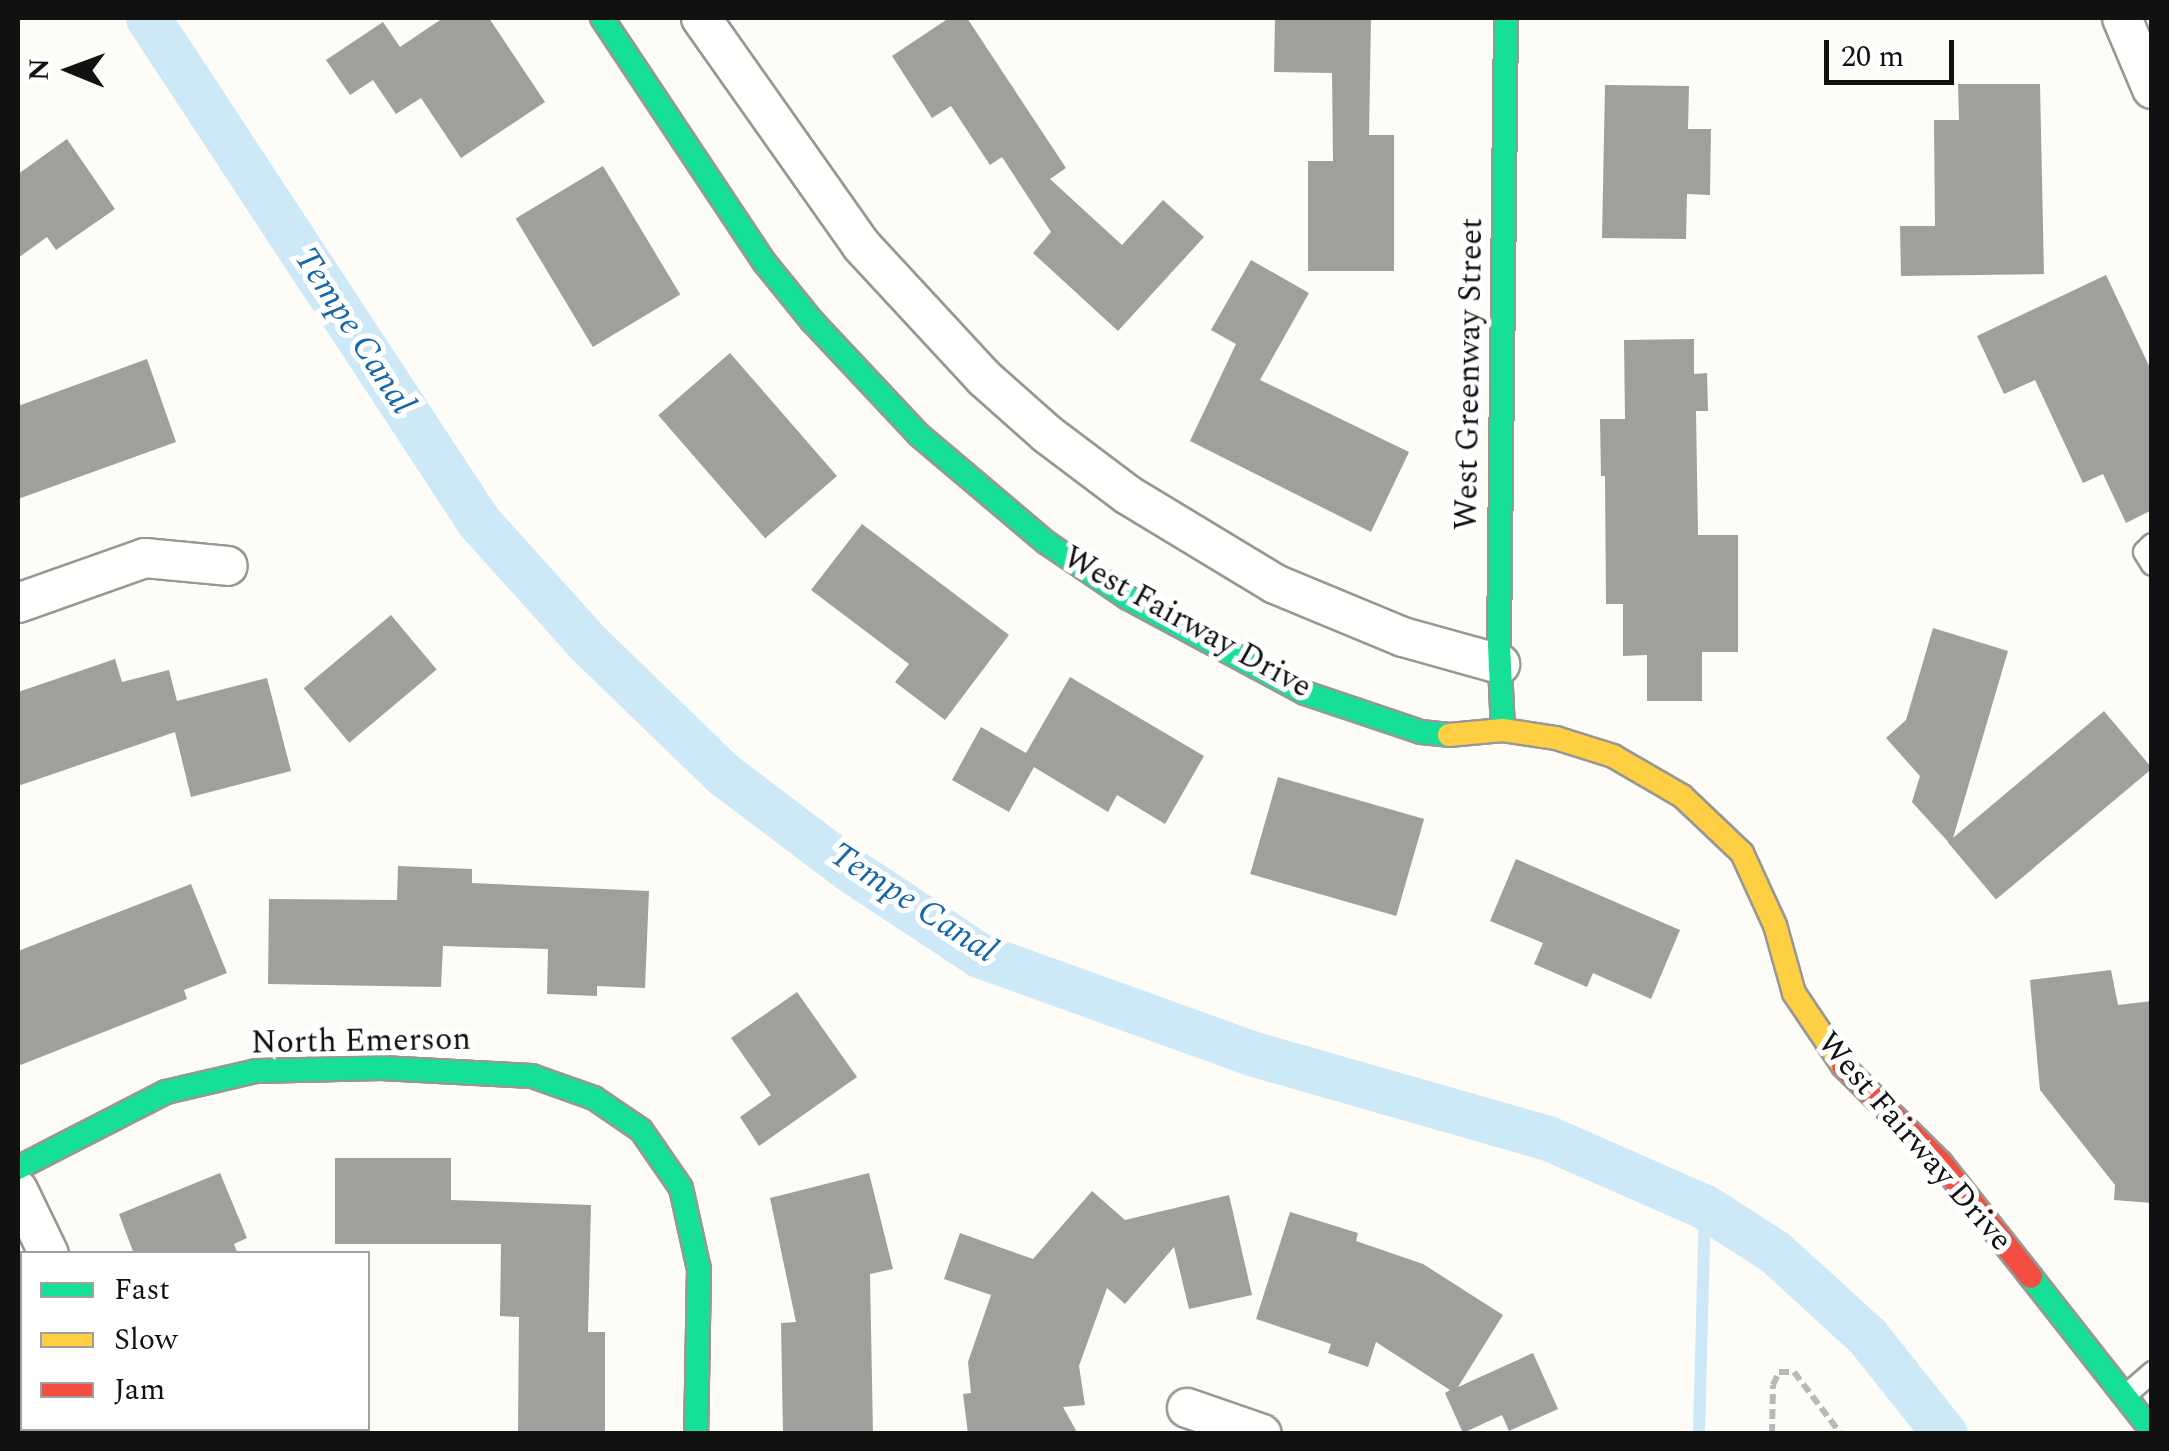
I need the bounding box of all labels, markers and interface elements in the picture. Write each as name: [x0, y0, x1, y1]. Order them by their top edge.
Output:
north arrow: [20, 20, 120, 120]
scale bar: [1829, 20, 1959, 82]
text: 20 m: [1841, 34, 1904, 80]
text: N: [18, 58, 61, 81]
street label: West Greenway Street: [1448, 217, 1492, 531]
water label: Tempe Canal: [285, 240, 423, 422]
street label: West Fairway Drive: [1056, 539, 1318, 707]
water label: Tempe Canal: [822, 834, 1004, 972]
street label: North Emerson: [251, 1021, 471, 1063]
street label: West Fairway Drive: [1808, 1025, 2020, 1259]
legend: [20, 1251, 370, 1431]
text: Fast: [114, 1267, 170, 1313]
text: Slow: [114, 1317, 178, 1363]
text: Jam: [114, 1367, 165, 1413]

